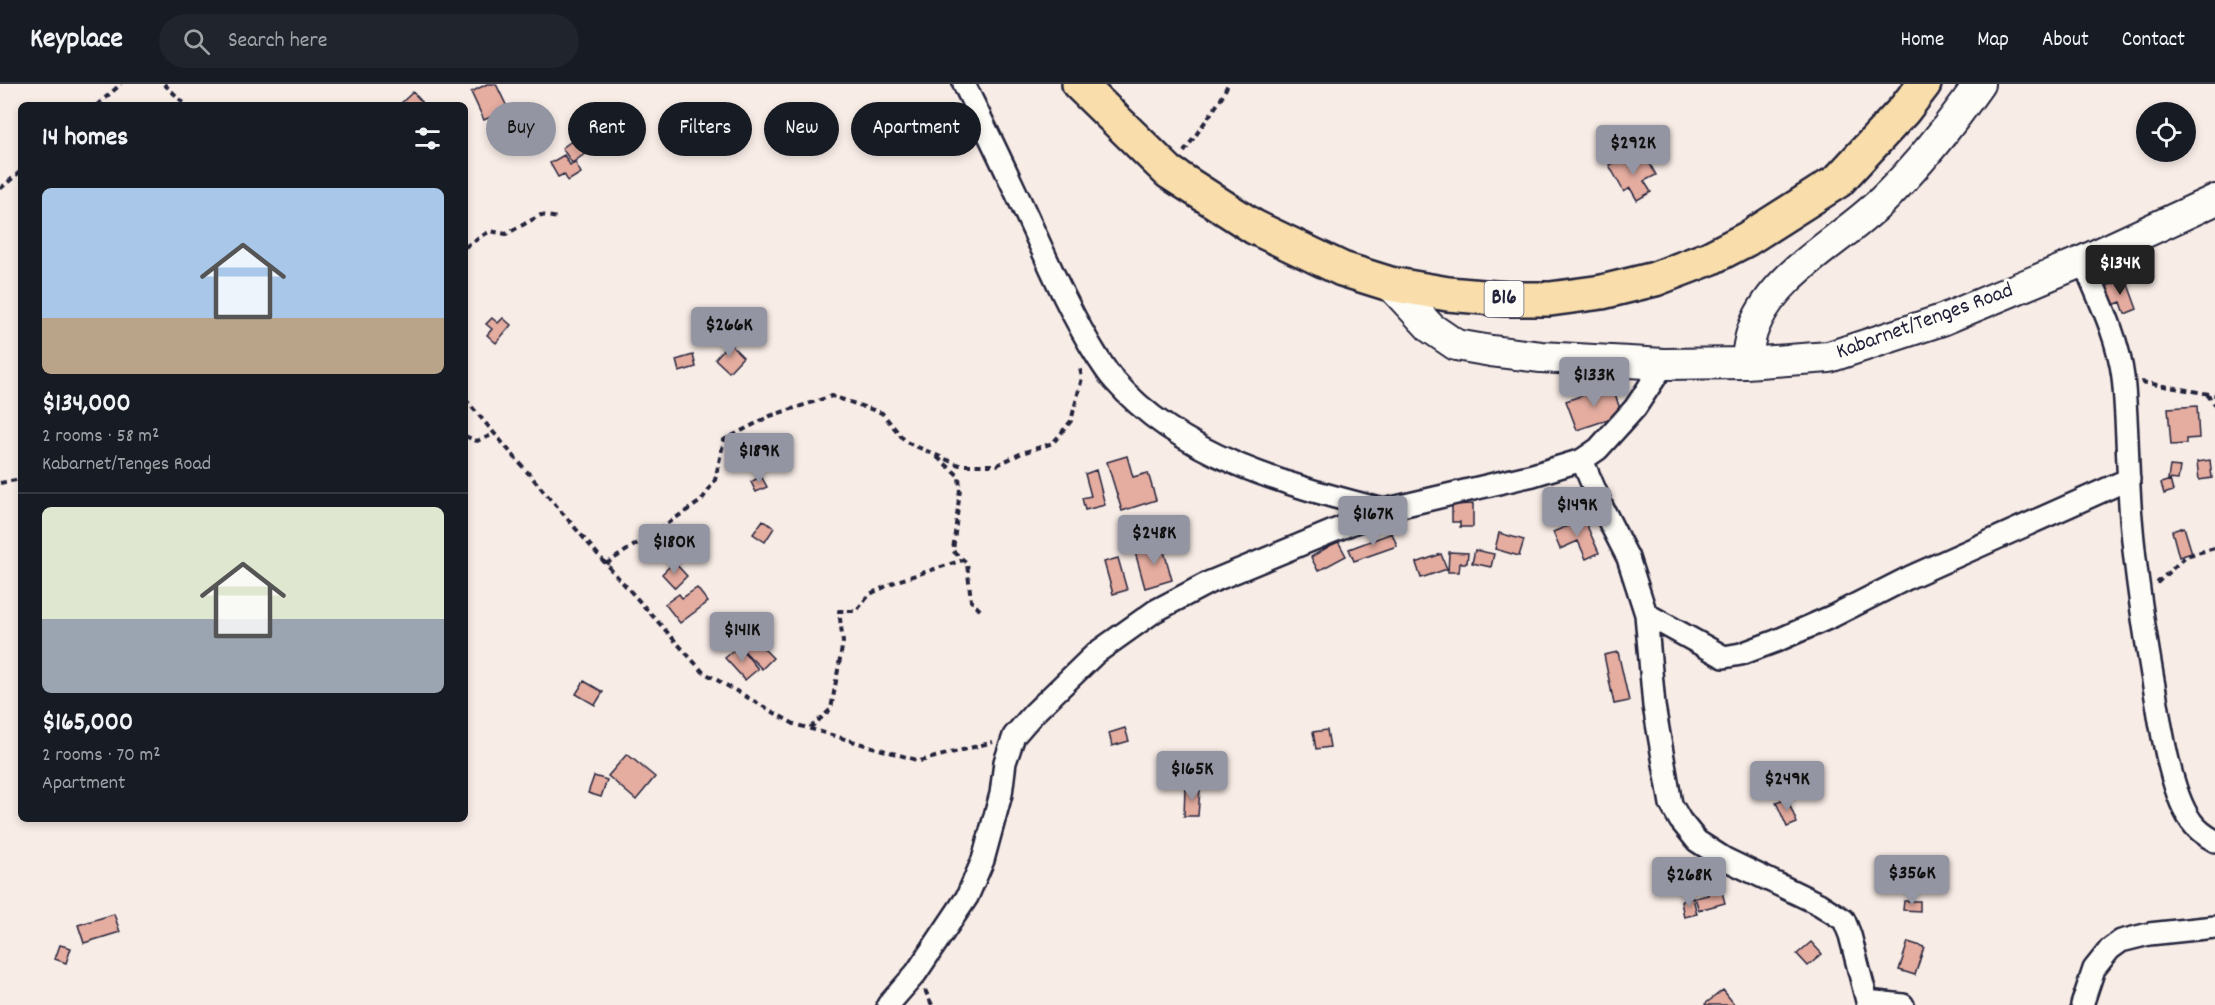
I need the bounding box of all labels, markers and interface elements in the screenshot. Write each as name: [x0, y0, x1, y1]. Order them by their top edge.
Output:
search box: [159, 14, 579, 68]
text: Keyplace: [30, 21, 123, 61]
icon: search: [180, 25, 213, 58]
text: Search here: [228, 26, 327, 57]
text: Home: [1900, 26, 1944, 56]
text: Map: [1977, 26, 2009, 56]
text: About: [2042, 26, 2089, 56]
text: Contact: [2122, 26, 2185, 56]
chip: Buy: [486, 102, 556, 156]
chip: Rent: [568, 102, 646, 156]
chip: Filters: [658, 102, 752, 156]
chip: New: [764, 102, 839, 156]
chip: Apartment: [851, 102, 981, 156]
map controls: [2136, 102, 2196, 162]
button: locate: [2136, 102, 2196, 162]
text: 14 homes: [42, 120, 128, 157]
icon: filters: [411, 122, 444, 155]
pin: $292K: [1591, 125, 1675, 176]
text: $292K: [1610, 130, 1656, 158]
icon: home: [189, 227, 297, 335]
pin: $134K: [2078, 245, 2162, 296]
text: $134K: [2100, 250, 2140, 278]
street label: Kabarnet/Tenges Road: [1832, 276, 2018, 368]
road number: B16: [1484, 281, 1524, 317]
pin: $266K: [687, 307, 771, 358]
text: $266K: [705, 312, 753, 340]
pin: $133K: [1552, 357, 1636, 408]
text: $133K: [1573, 362, 1615, 390]
text: $134,000: [42, 386, 131, 423]
text: 2 rooms · 58 m²: [42, 423, 159, 451]
pin: $189K: [717, 433, 801, 484]
text: $189K: [739, 438, 779, 466]
text: Kabarnet/Tenges Road: [42, 451, 211, 479]
pin: $149K: [1535, 487, 1619, 538]
text: $149K: [1556, 492, 1598, 520]
pin: $167K: [1331, 496, 1415, 547]
text: $167K: [1352, 501, 1394, 529]
pin: $248K: [1112, 515, 1196, 566]
text: $248K: [1132, 520, 1176, 548]
pin: $180K: [632, 524, 716, 575]
text: $180K: [653, 529, 695, 557]
icon: home: [189, 546, 297, 654]
pin: $141K: [700, 612, 784, 663]
text: $141K: [724, 617, 760, 645]
text: $165,000: [42, 705, 133, 742]
text: 2 rooms · 70 m²: [42, 742, 161, 770]
pin: $165K: [1150, 751, 1234, 802]
text: $165K: [1171, 756, 1213, 784]
pin: $249K: [1745, 761, 1829, 812]
text: $249K: [1764, 766, 1810, 794]
text: Apartment: [42, 770, 125, 798]
pin: $356K: [1870, 855, 1954, 906]
pin: $268K: [1647, 857, 1731, 908]
text: $356K: [1888, 860, 1936, 888]
text: $268K: [1666, 862, 1712, 890]

